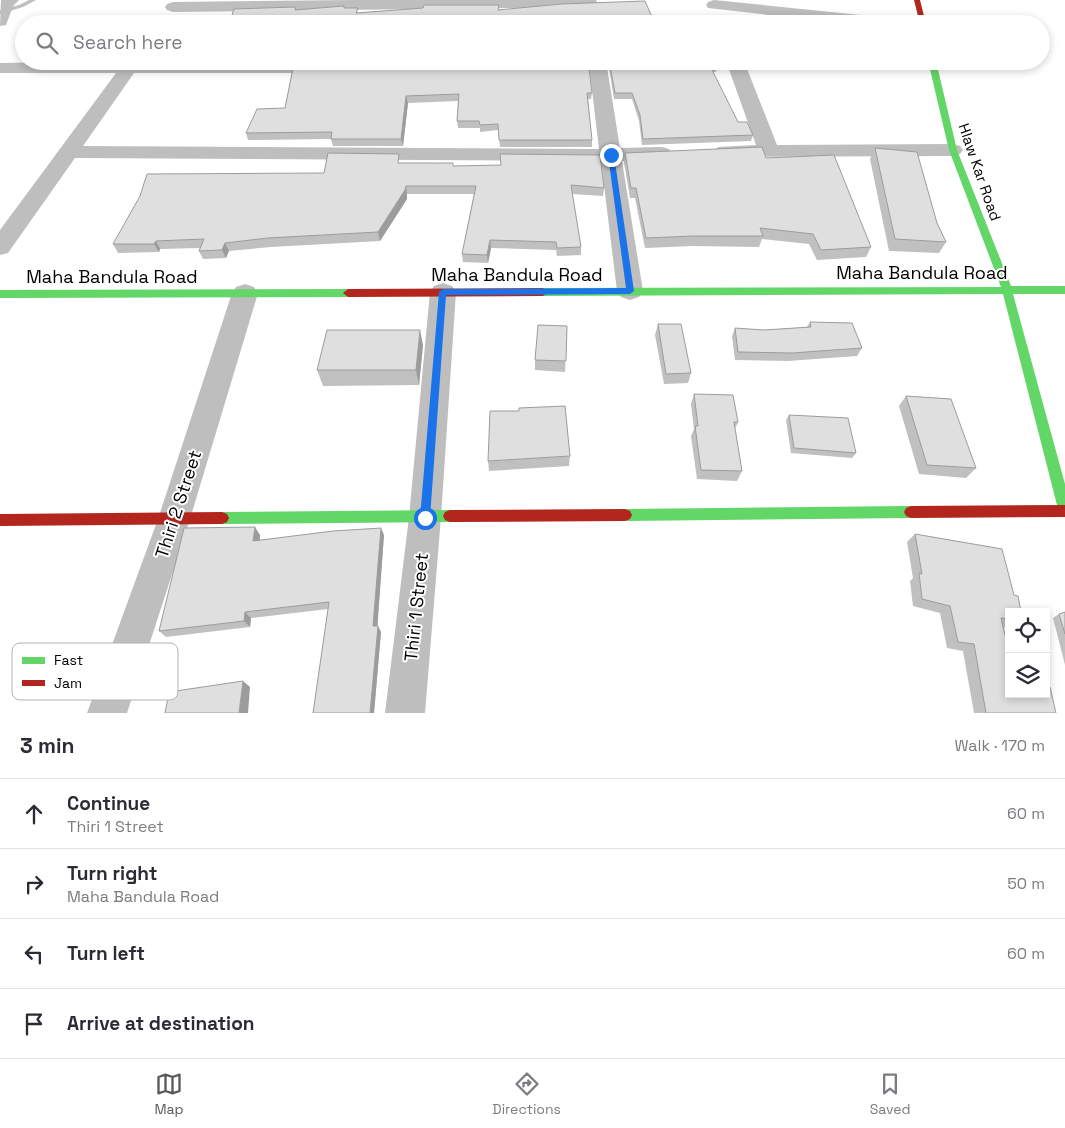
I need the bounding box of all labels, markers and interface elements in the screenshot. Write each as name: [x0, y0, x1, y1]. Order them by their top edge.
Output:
search box: [15, 15, 1050, 70]
icon: search: [33, 29, 61, 57]
text: Search here: [73, 30, 183, 55]
street label: Hlaw Kar Road: [954, 121, 1006, 223]
route end: [600, 144, 623, 167]
street label: Maha Bandula Road: [836, 261, 1008, 284]
street label: Maha Bandula Road: [431, 263, 603, 286]
street label: Maha Bandula Road: [26, 265, 198, 288]
street label: Thiri 2 Street: [150, 447, 206, 561]
route start: [414, 507, 437, 530]
street label: Thiri 1 Street: [399, 552, 433, 662]
map controls: [1005, 608, 1050, 698]
button: locate: [1005, 608, 1050, 653]
legend: [12, 643, 178, 700]
text: Fast: [54, 651, 83, 669]
button: layers: [1005, 653, 1050, 698]
text: Jam: [54, 674, 82, 692]
text: 3 min: [20, 732, 75, 759]
text: Walk · 170 m: [955, 735, 1045, 756]
text: Continue: [67, 791, 150, 816]
icon: ahead: [20, 800, 48, 828]
text: 60 m: [1007, 803, 1045, 824]
text: Thiri 1 Street: [67, 816, 164, 837]
text: Turn right: [67, 861, 157, 886]
icon: right: [20, 870, 48, 898]
text: 50 m: [1007, 873, 1045, 894]
text: Maha Bandula Road: [67, 886, 219, 907]
icon: left: [20, 940, 48, 968]
text: Turn left: [67, 941, 145, 966]
text: 60 m: [1007, 943, 1045, 964]
icon: arrive: [20, 1010, 48, 1038]
text: Arrive at destination: [67, 1011, 255, 1036]
tab: Map: [154, 1070, 184, 1118]
tab: Directions: [492, 1070, 561, 1118]
tab: Saved: [870, 1070, 911, 1118]

